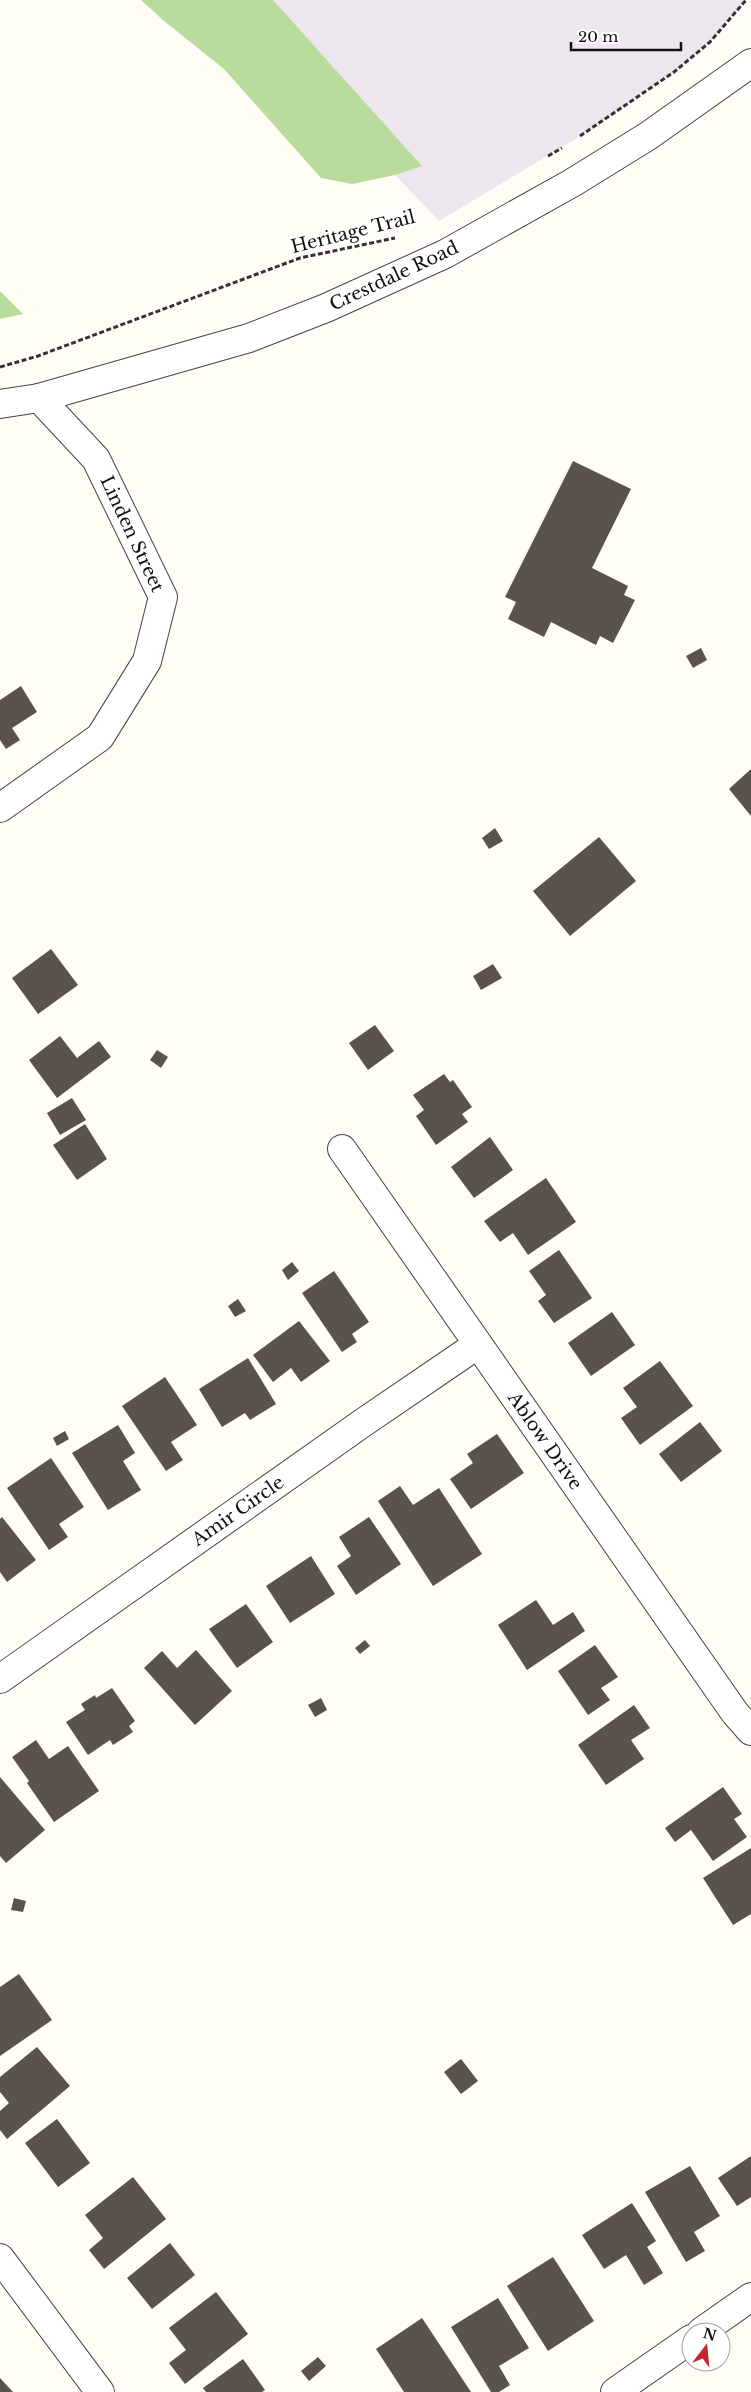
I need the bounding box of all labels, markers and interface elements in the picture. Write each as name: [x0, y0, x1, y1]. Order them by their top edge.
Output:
scale bar: [571, 20, 681, 52]
text: 20 m: [578, 27, 618, 46]
street label: Heritage Trail: [289, 206, 418, 258]
street label: Crestdale Road: [326, 237, 462, 315]
street label: Linden Street: [95, 472, 169, 596]
street label: Ablow Drive: [503, 1387, 587, 1494]
street label: Amir Circle: [187, 1471, 288, 1551]
north arrow: [681, 2322, 731, 2372]
text: N: [701, 2324, 718, 2345]

